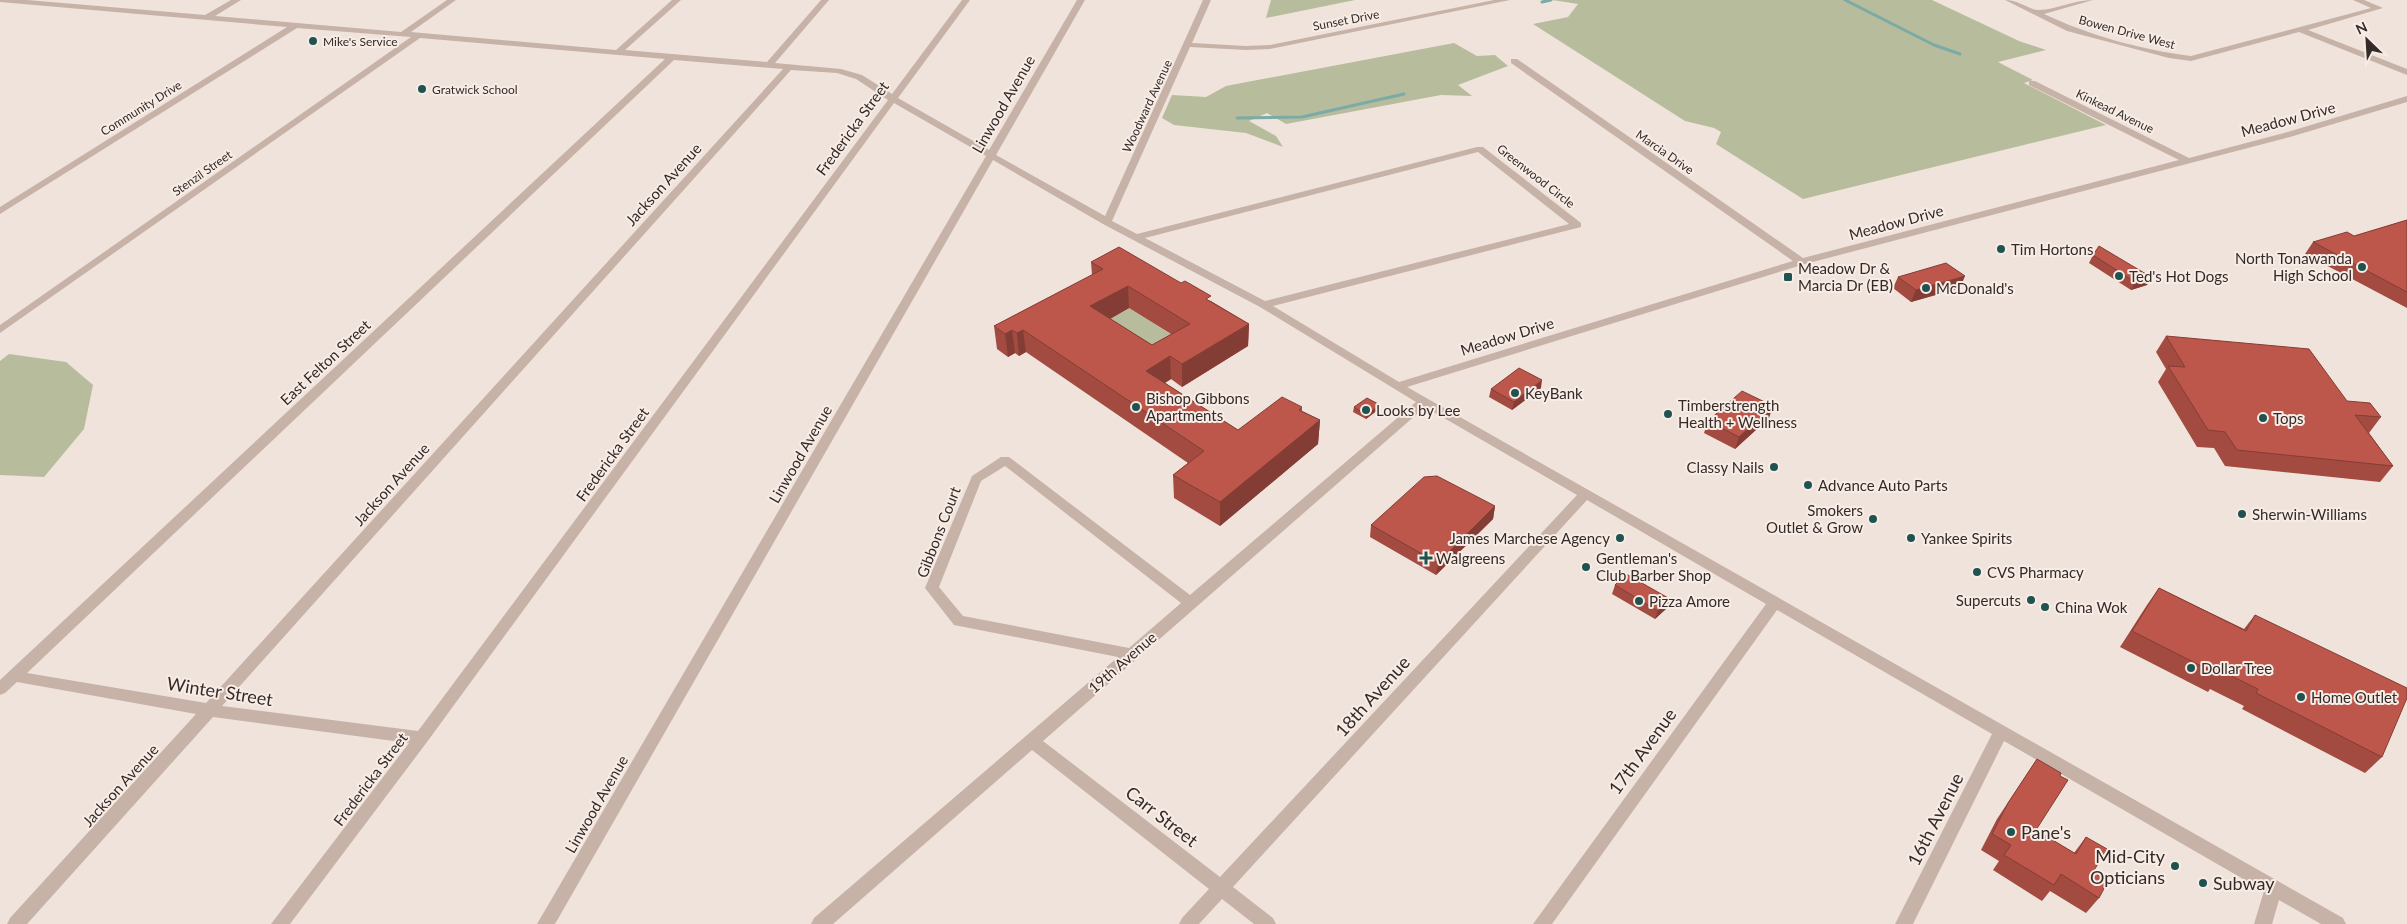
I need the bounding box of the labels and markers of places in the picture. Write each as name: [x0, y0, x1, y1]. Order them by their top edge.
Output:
place label: Mike's Service: [323, 34, 398, 49]
marker: Mike's Service: [307, 35, 319, 47]
place label: Gratwick School: [432, 82, 518, 97]
marker: Gratwick School: [416, 83, 428, 95]
place label: Tim Hortons: [2011, 240, 2093, 258]
marker: Tim Hortons: [1995, 243, 2007, 255]
place label: North Tonawanda High School: [2235, 249, 2352, 284]
place label: Meadow Dr & Marcia Dr (EB): [1798, 259, 1893, 294]
marker: North Tonawanda High School: [2356, 261, 2368, 273]
place label: Ted's Hot Dogs: [2129, 267, 2229, 285]
marker: Ted's Hot Dogs: [2113, 270, 2125, 282]
marker: Meadow Dr & Marcia Dr (EB): [1782, 271, 1794, 283]
place label: McDonald's: [1936, 279, 2014, 297]
marker: McDonald's: [1920, 282, 1932, 294]
place label: KeyBank: [1525, 384, 1583, 402]
marker: KeyBank: [1509, 387, 1521, 399]
place label: Bishop Gibbons Apartments: [1146, 389, 1249, 424]
place label: Timberstrength Health + Wellness: [1678, 396, 1797, 431]
marker: Bishop Gibbons Apartments: [1130, 401, 1142, 413]
place label: Looks by Lee: [1376, 401, 1461, 419]
marker: Looks by Lee: [1360, 404, 1372, 416]
marker: Timberstrength Health + Wellness: [1662, 408, 1674, 420]
place label: Tops: [2273, 409, 2303, 427]
marker: Tops: [2257, 412, 2269, 424]
place label: Classy Nails: [1687, 458, 1764, 476]
marker: Classy Nails: [1768, 461, 1780, 473]
place label: Advance Auto Parts: [1818, 476, 1948, 494]
marker: Advance Auto Parts: [1802, 479, 1814, 491]
place label: Smokers Outlet & Grow: [1766, 501, 1863, 536]
place label: Sherwin-Williams: [2252, 505, 2367, 523]
marker: Sherwin-Williams: [2236, 508, 2248, 520]
marker: Smokers Outlet & Grow: [1867, 513, 1879, 525]
place label: James Marchese Agency: [1449, 529, 1610, 547]
place label: Yankee Spirits: [1921, 529, 2012, 547]
marker: James Marchese Agency: [1614, 532, 1626, 544]
marker: Yankee Spirits: [1905, 532, 1917, 544]
place label: Walgreens: [1436, 549, 1505, 567]
place label: Gentleman's Club Barber Shop: [1596, 549, 1711, 584]
marker: Walgreens: [1420, 552, 1432, 564]
marker: Gentleman's Club Barber Shop: [1580, 561, 1592, 573]
place label: CVS Pharmacy: [1987, 563, 2084, 581]
marker: CVS Pharmacy: [1971, 566, 1983, 578]
place label: Supercuts: [1956, 591, 2021, 609]
place label: Pizza Amore: [1649, 592, 1730, 610]
marker: Supercuts: [2025, 594, 2037, 606]
marker: Pizza Amore: [1633, 595, 1645, 607]
place label: China Wok: [2055, 598, 2128, 616]
marker: China Wok: [2039, 601, 2051, 613]
place label: Dollar Tree: [2201, 659, 2272, 677]
marker: Dollar Tree: [2185, 662, 2197, 674]
place label: Home Outlet: [2311, 688, 2398, 706]
marker: Home Outlet: [2295, 691, 2307, 703]
place label: Pane's: [2021, 821, 2071, 843]
marker: Pane's: [2005, 826, 2017, 838]
place label: Mid-City Opticians: [2090, 845, 2166, 888]
marker: Mid-City Opticians: [2169, 860, 2181, 872]
place label: Subway: [2213, 872, 2275, 894]
marker: Subway: [2197, 877, 2209, 889]

